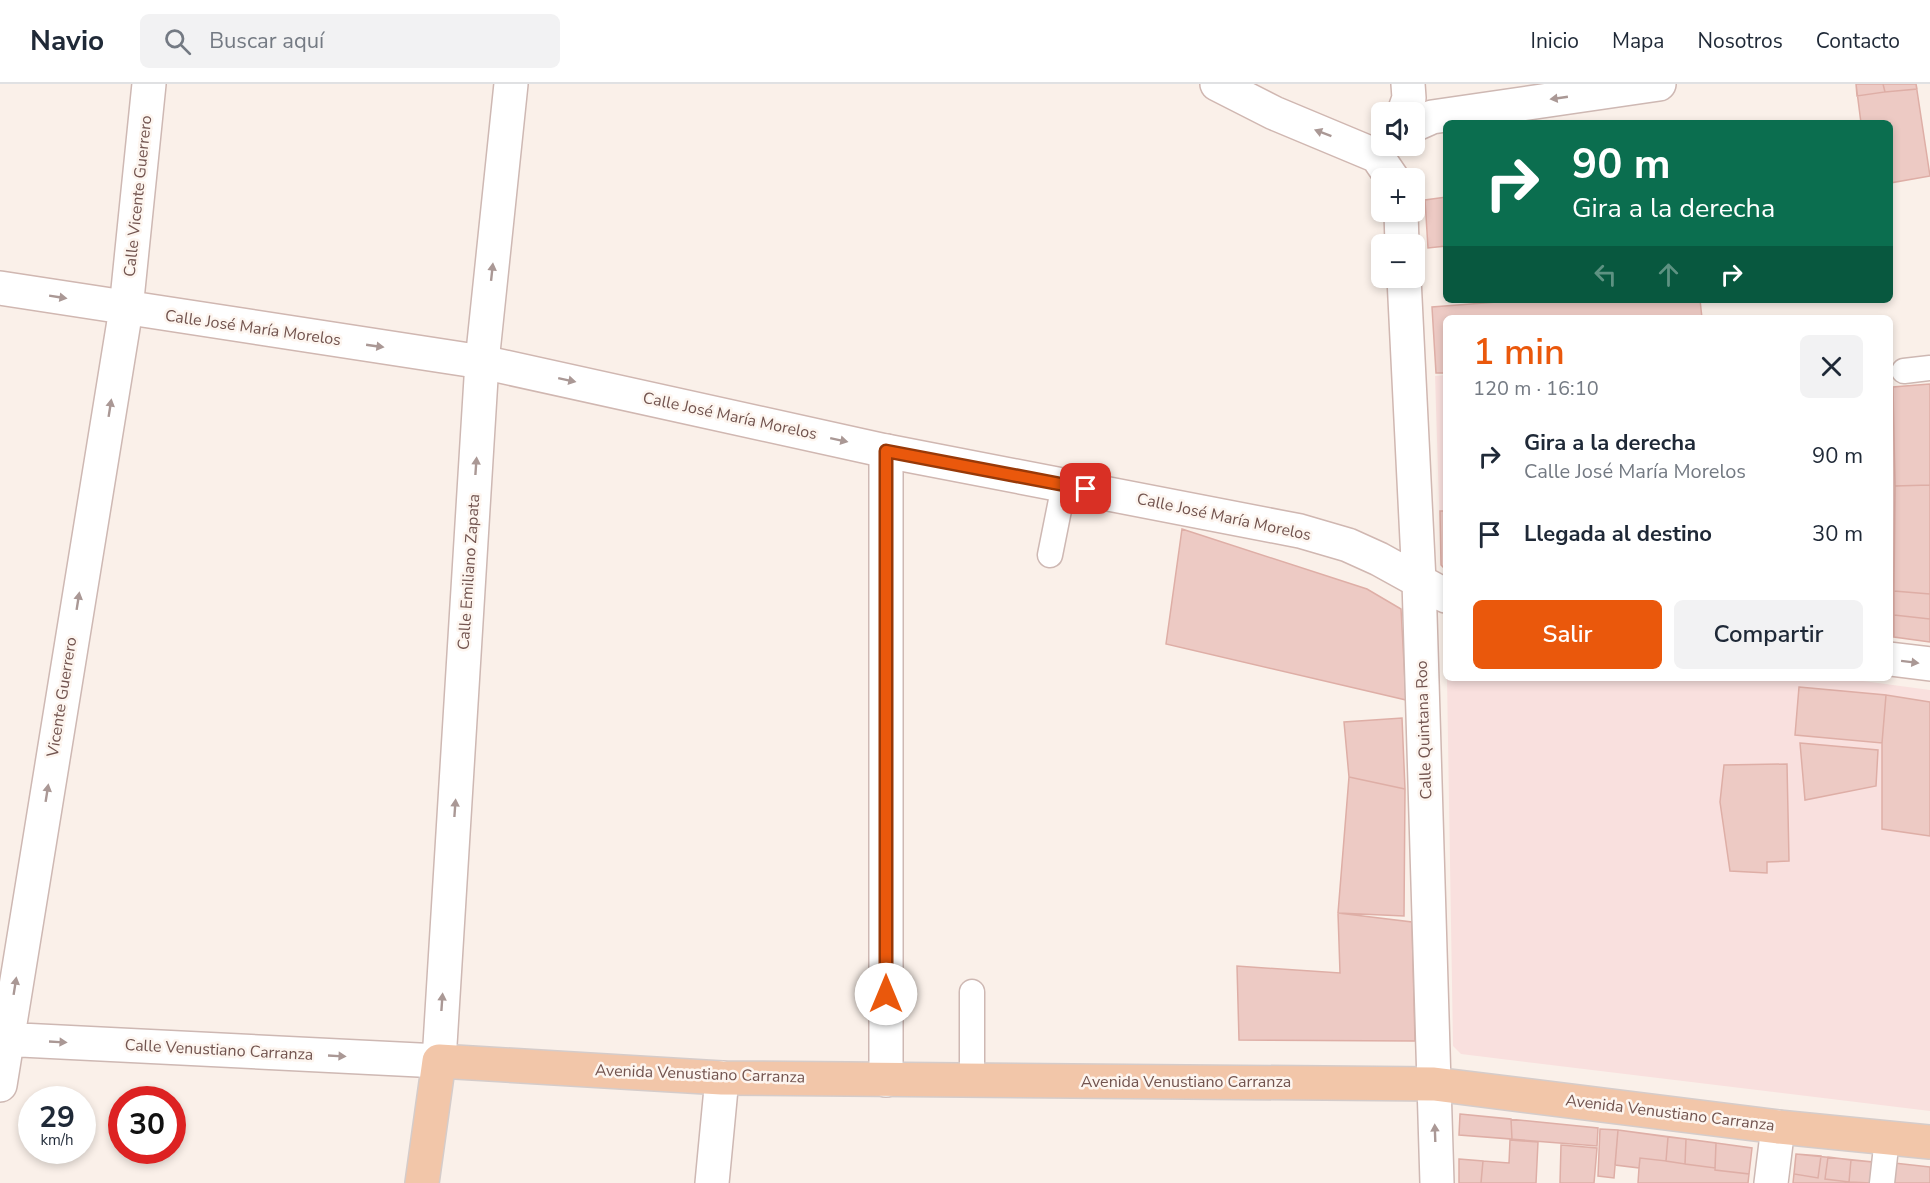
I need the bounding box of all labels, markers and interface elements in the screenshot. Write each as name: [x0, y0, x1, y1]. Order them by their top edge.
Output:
search box: [140, 14, 560, 68]
text: Navio: [30, 22, 104, 60]
icon: search: [161, 25, 194, 58]
text: Buscar aquí: [209, 26, 324, 56]
text: Inicio: [1531, 27, 1579, 55]
text: Mapa: [1612, 27, 1664, 55]
text: Nosotros: [1697, 27, 1783, 55]
text: Contacto: [1816, 27, 1900, 55]
one-way arrow: [1549, 94, 1568, 103]
map controls: [1371, 102, 1425, 288]
button: sound: [1371, 102, 1425, 156]
street label: Calle Vicente Guerrero: [119, 114, 157, 278]
one-way arrow: [1314, 128, 1332, 138]
text: 90 m: [1572, 136, 1671, 193]
icon: right: [1473, 144, 1551, 222]
button: +: [1371, 168, 1425, 222]
text: Gira a la derecha: [1572, 190, 1775, 227]
button: −: [1371, 234, 1425, 288]
icon: left: [1589, 258, 1622, 291]
icon: ahead: [1652, 258, 1685, 291]
icon: right: [1715, 258, 1748, 291]
one-way arrow: [487, 262, 497, 281]
one-way arrow: [48, 293, 67, 302]
street label: Calle José María Morelos: [164, 305, 342, 351]
text: 1 min: [1473, 328, 1565, 377]
button: close: [1800, 335, 1863, 398]
one-way arrow: [366, 341, 385, 350]
text: 120 m · 16:10: [1473, 375, 1599, 402]
one-way arrow: [558, 376, 576, 386]
street label: Calle José María Morelos: [641, 387, 819, 445]
one-way arrow: [105, 399, 114, 418]
text: Gira a la derecha: [1524, 428, 1696, 458]
one-way arrow: [830, 436, 849, 446]
icon: right: [1473, 440, 1506, 473]
text: 90 m: [1812, 441, 1863, 471]
one-way arrow: [471, 457, 481, 476]
text: Calle José María Morelos: [1524, 458, 1746, 485]
pin: [1060, 463, 1111, 514]
icon: arrive: [1069, 472, 1102, 505]
street label: Calle José María Morelos: [1135, 488, 1313, 546]
street label: Calle Emiliano Zapata: [453, 493, 485, 651]
icon: arrive: [1473, 518, 1506, 551]
text: Llegada al destino: [1524, 519, 1712, 549]
text: 30 m: [1812, 519, 1863, 549]
one-way arrow: [74, 591, 83, 610]
button: Salir: [1473, 600, 1662, 669]
button: Compartir: [1674, 600, 1863, 669]
street label: Vicente Guerrero: [41, 635, 82, 760]
one-way arrow: [1901, 657, 1920, 666]
street label: Calle Quintana Roo: [1411, 660, 1437, 800]
one-way arrow: [42, 783, 51, 802]
one-way arrow: [450, 798, 459, 817]
position arrow: [854, 962, 918, 1026]
one-way arrow: [11, 976, 20, 995]
one-way arrow: [438, 993, 447, 1012]
street label: Calle Venustiano Carranza: [124, 1034, 314, 1066]
one-way arrow: [49, 1037, 68, 1046]
one-way arrow: [328, 1051, 347, 1060]
street label: Avenida Venustiano Carranza: [594, 1059, 806, 1089]
street label: Avenida Venustiano Carranza: [1081, 1071, 1291, 1093]
speed limit sign: 30: [108, 1086, 186, 1164]
street label: Avenida Venustiano Carranza: [1564, 1089, 1776, 1137]
text: 29: [39, 1097, 75, 1138]
one-way arrow: [1431, 1124, 1440, 1143]
text: km/h: [40, 1130, 74, 1150]

